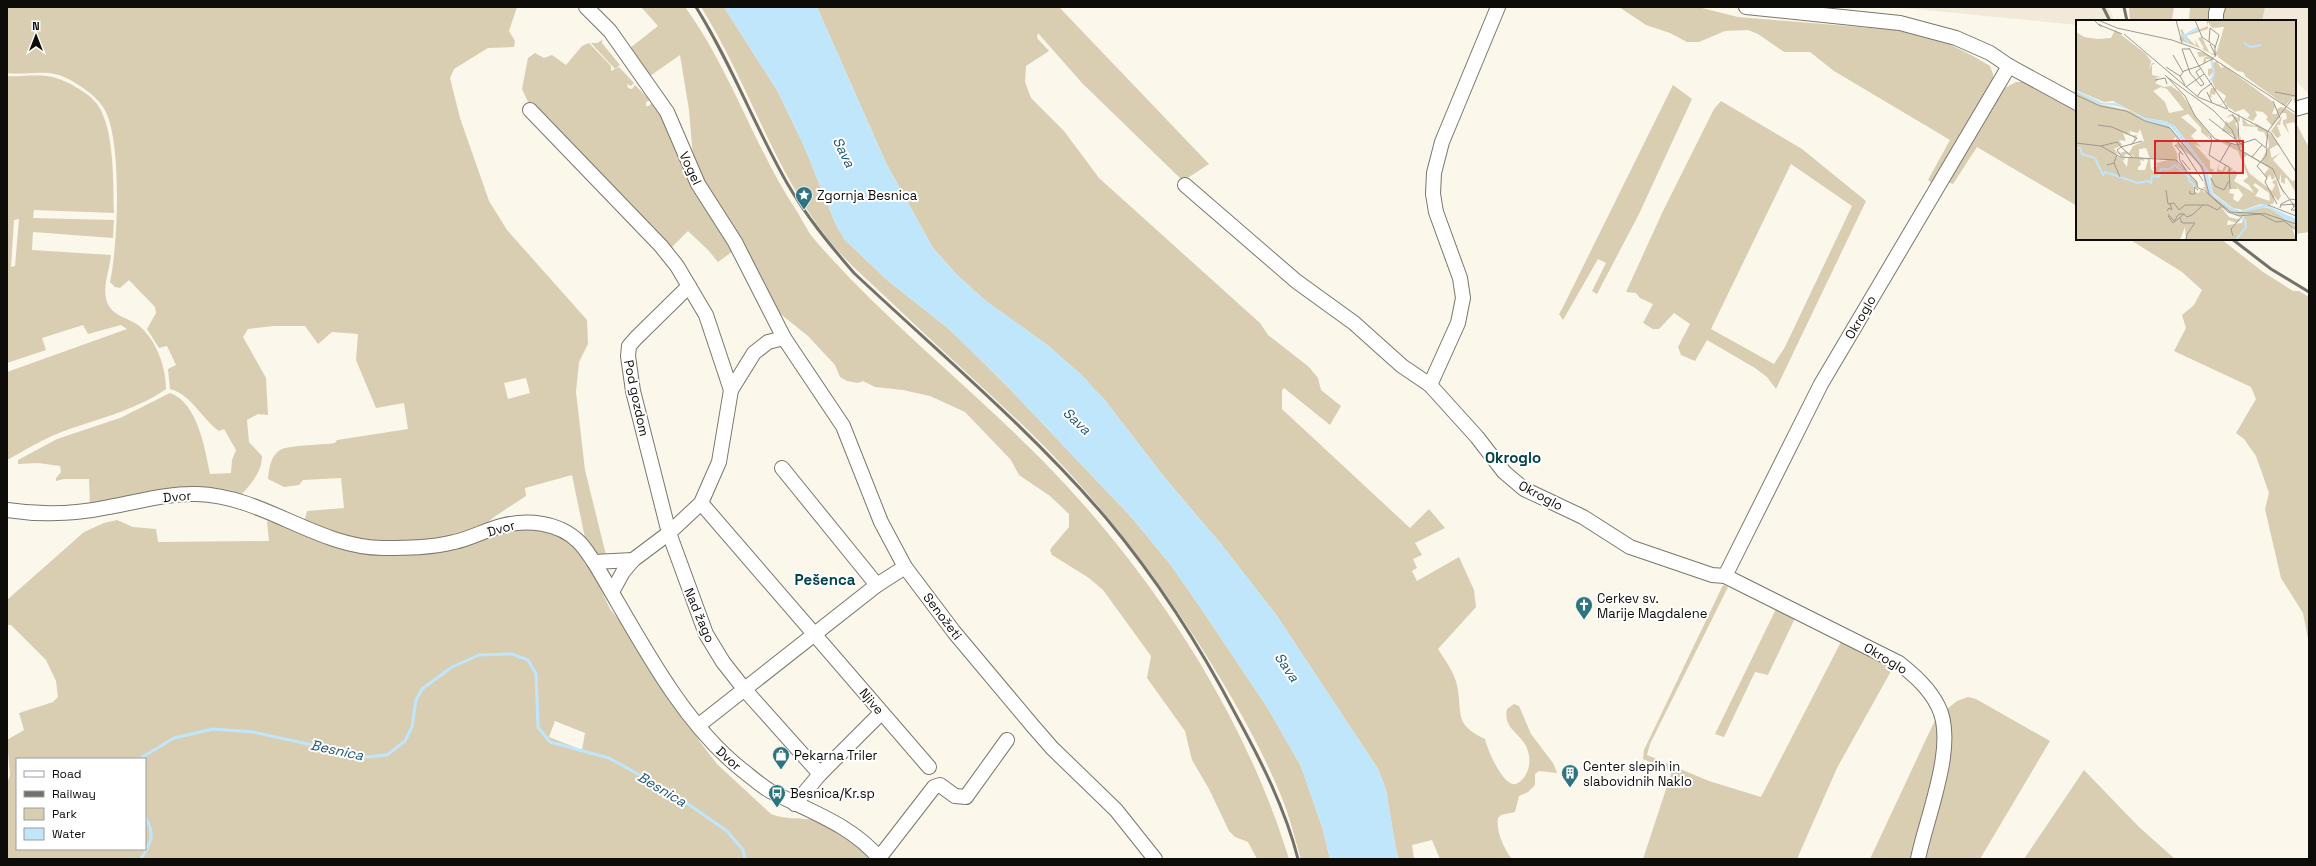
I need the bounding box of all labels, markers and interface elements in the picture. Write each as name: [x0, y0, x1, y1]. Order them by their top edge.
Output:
north arrow: [16, 16, 56, 56]
text: N: [32, 19, 40, 33]
inset map: [2076, 20, 2296, 240]
water label: Sava: [829, 134, 859, 171]
street label: Vogel: [675, 149, 706, 188]
place icon: Zgornja Besnica: [794, 185, 814, 210]
place label: Zgornja Besnica: [817, 187, 918, 204]
street label: Okroglo: [1841, 292, 1880, 342]
street label: Pod gozdom: [620, 358, 653, 438]
water label: Sava: [1059, 404, 1095, 439]
district label: Okroglo: [1485, 448, 1541, 467]
street label: Okroglo: [1516, 477, 1566, 514]
street label: Dvor: [162, 487, 192, 506]
street label: Dvor: [485, 516, 517, 541]
district label: Pešenca: [795, 570, 856, 589]
street label: Nad žago: [680, 585, 719, 645]
street label: Senožeti: [919, 589, 966, 643]
place label: Cerkev sv. Marije Magdalene: [1597, 590, 1707, 622]
church icon: Cerkev sv. Marije Magdalene: [1574, 595, 1594, 620]
street label: Okroglo: [1861, 639, 1911, 678]
water label: Sava: [1271, 649, 1304, 686]
street label: Njive: [856, 685, 888, 718]
water label: Besnica: [309, 736, 366, 765]
street label: Dvor: [712, 743, 745, 774]
shop icon: Pekarna Triler: [771, 745, 791, 770]
place label: Pekarna Triler: [794, 747, 878, 764]
legend: [16, 758, 146, 850]
place label: Center slepih in slabovidnih Naklo: [1583, 758, 1692, 790]
building icon: Center slepih in slabovidnih Naklo: [1560, 763, 1580, 788]
text: Road: [52, 766, 81, 782]
water label: Besnica: [634, 768, 690, 811]
bus stop icon: Besnica/Kr.sp: [767, 783, 787, 808]
place label: Besnica/Kr.sp: [790, 785, 875, 802]
text: Railway: [52, 786, 96, 802]
text: Park: [52, 806, 77, 822]
text: Water: [52, 826, 86, 842]

